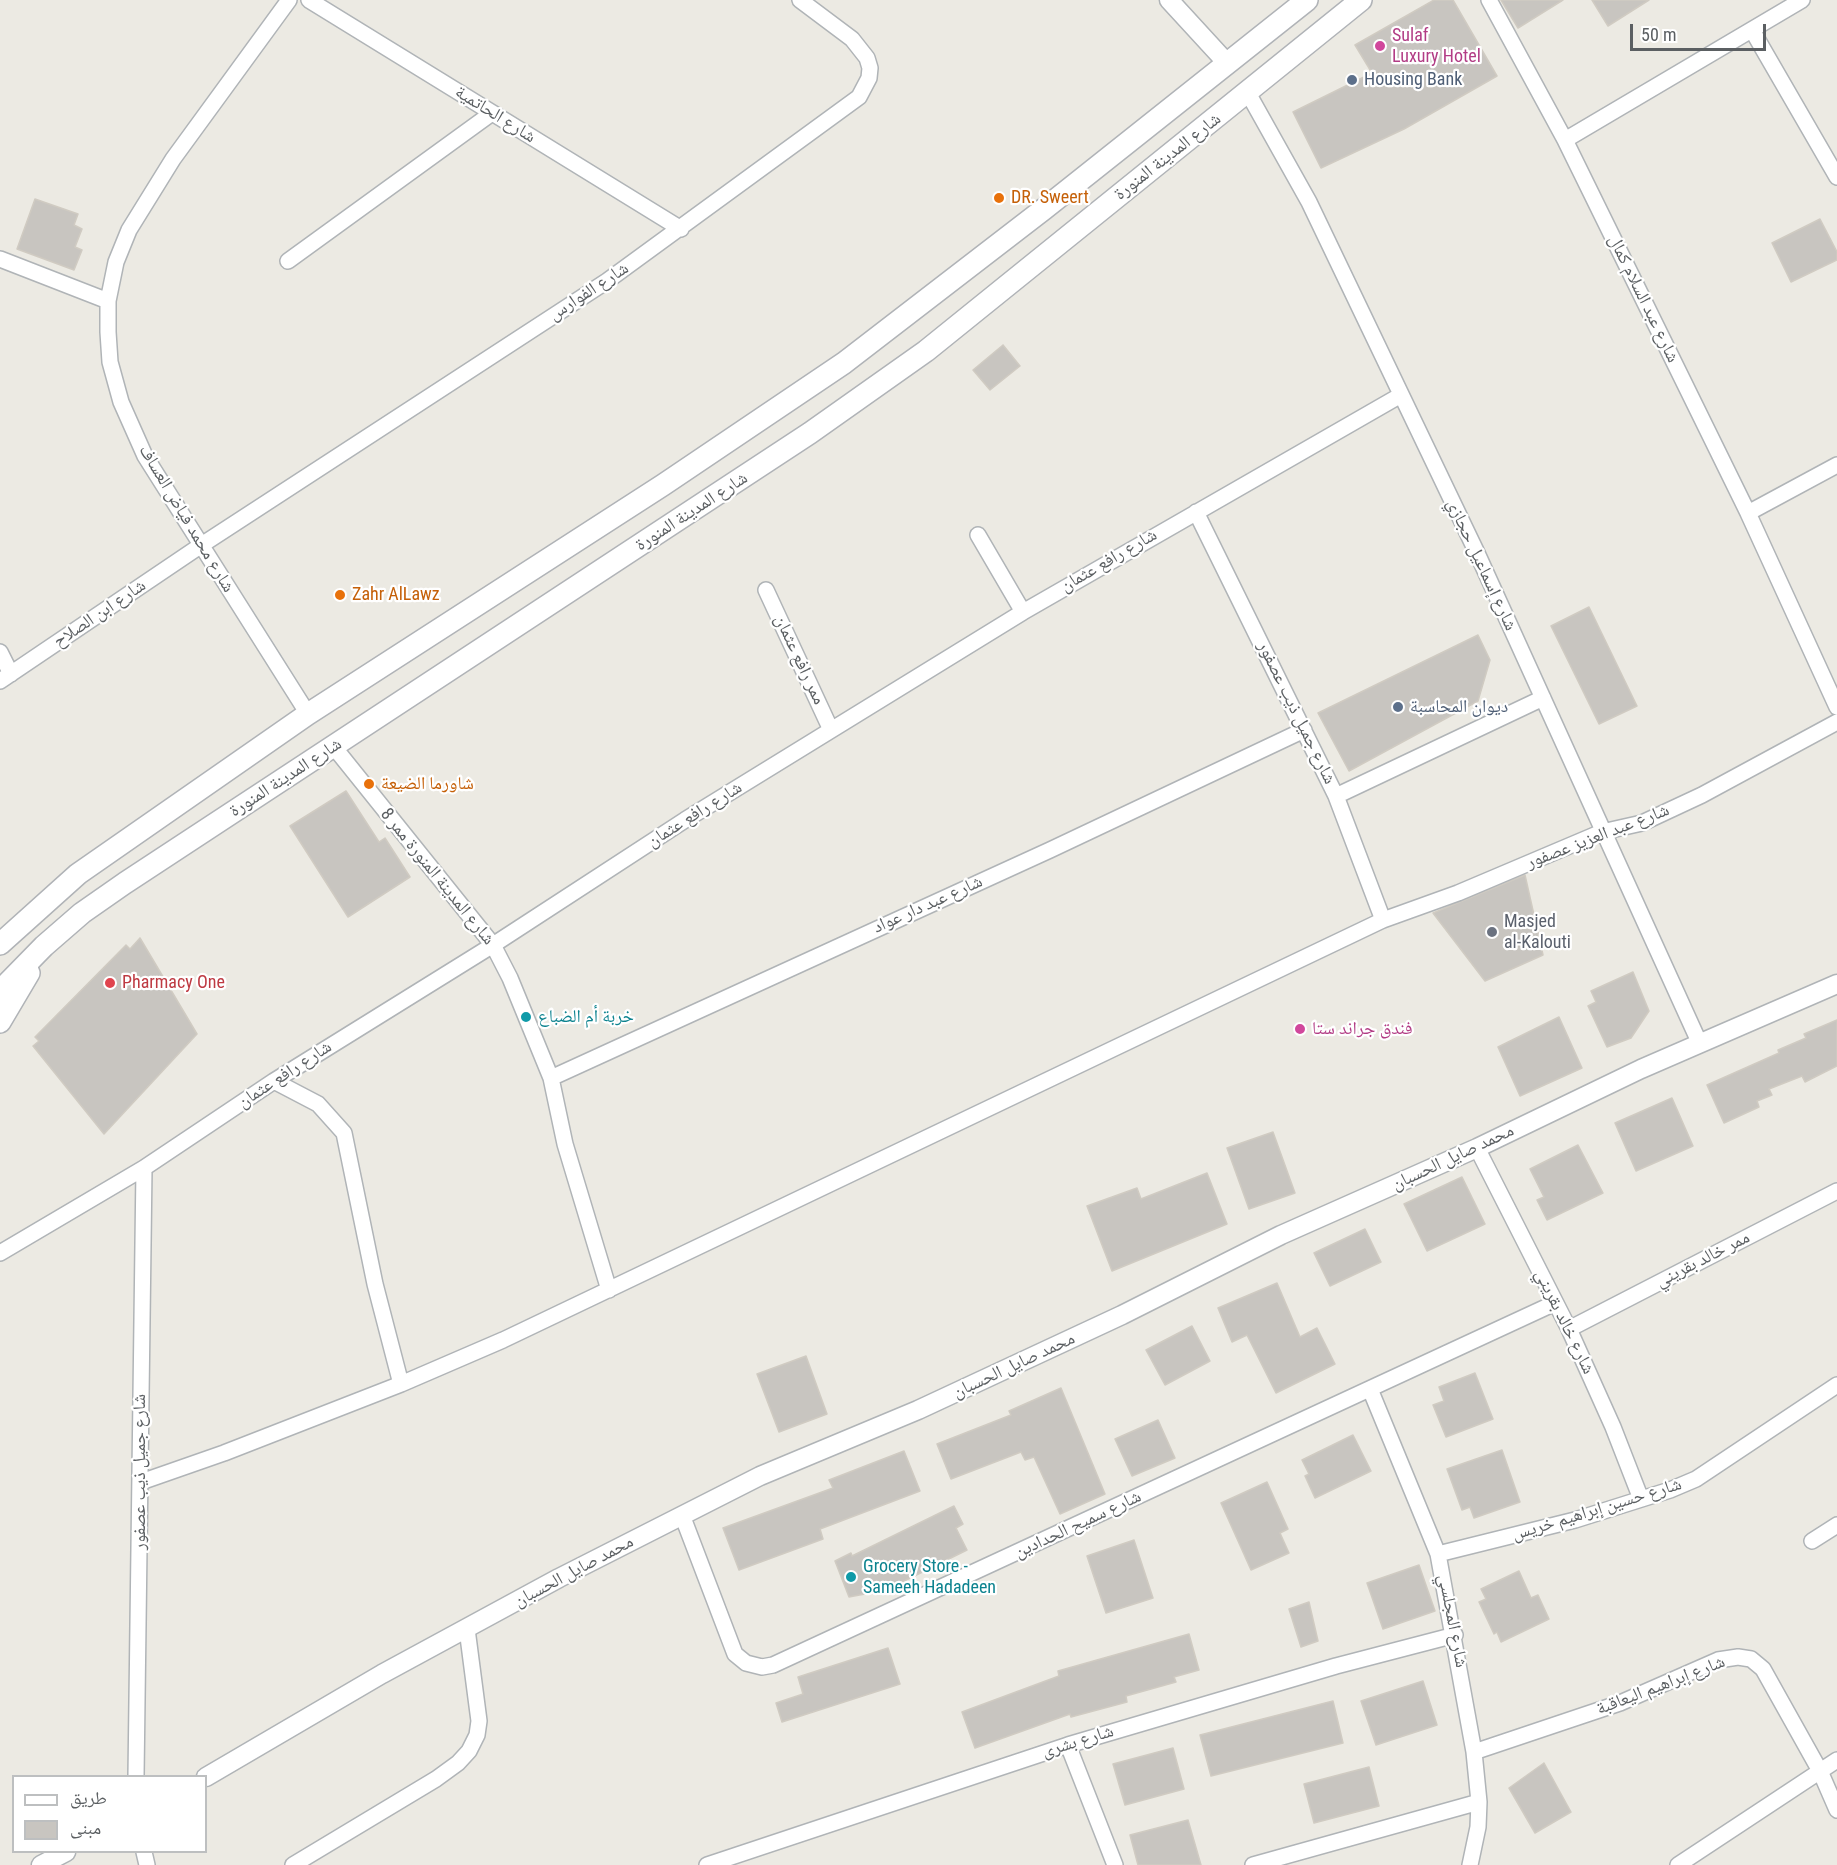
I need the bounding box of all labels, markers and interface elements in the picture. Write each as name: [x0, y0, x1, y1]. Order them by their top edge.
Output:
scale bar: [1633, 12, 1770, 50]
text: 50 m: [1641, 24, 1676, 45]
place label: Sulaf Luxury Hotel: [1392, 25, 1481, 68]
marker: Sulaf Luxury Hotel: [1373, 39, 1387, 53]
place label: Housing Bank: [1364, 69, 1462, 91]
marker: Housing Bank: [1345, 73, 1359, 87]
street label: شارع الحاتمية: [451, 82, 539, 148]
street label: شارع المدينة المنورة: [1110, 109, 1226, 205]
place label: DR. Sweert: [1011, 187, 1089, 209]
marker: DR. Sweert: [992, 191, 1006, 205]
street label: شارع عبد السلام كمال: [1603, 232, 1683, 366]
street label: شارع الفوارس: [545, 258, 633, 326]
street label: شارع محمد فياض العساف: [133, 441, 239, 597]
street label: شارع المدينة المنورة: [632, 468, 752, 556]
street label: شارع إسماعيل حجازي: [1441, 496, 1521, 634]
street label: شارع رافع عثمان: [1057, 525, 1161, 597]
street label: شارع ابن الصلاح: [50, 575, 150, 653]
place label: Zahr AlLawz: [352, 584, 440, 606]
marker: Zahr AlLawz: [333, 588, 347, 602]
street label: ممر رافع عثمان: [769, 612, 829, 708]
street label: شارع جميل ذيب عصفور: [1252, 638, 1340, 788]
place label: ديوان المحاسبة: [1410, 696, 1508, 718]
marker: ديوان المحاسبة: [1391, 700, 1405, 714]
street label: شارع المدينة المنورة: [226, 734, 346, 822]
place label: شاورما الضيعة: [381, 773, 474, 795]
marker: شاورما الضيعة: [362, 777, 376, 791]
street label: شارع رافع عثمان: [643, 777, 747, 853]
street label: شارع عبد العزيز عصفور: [1524, 800, 1672, 874]
street label: شارع المدينة المنورة ممر 8: [375, 804, 499, 950]
street label: شارع عبد دار عواد: [870, 871, 986, 939]
place label: Masjed al-Kalouti: [1504, 911, 1571, 954]
marker: Masjed al-Kalouti: [1485, 925, 1499, 939]
place label: Pharmacy One: [122, 972, 225, 994]
marker: Pharmacy One: [103, 976, 117, 990]
place label: خربة أم الضباع: [538, 1006, 634, 1028]
marker: خربة أم الضباع: [519, 1010, 533, 1024]
place label: فندق جراند ستا: [1312, 1018, 1413, 1040]
marker: فندق جراند ستا: [1293, 1022, 1307, 1036]
street label: شارع رافع عثمان: [234, 1037, 336, 1113]
street label: محمد صايل الحسبان: [1388, 1120, 1518, 1196]
street label: ممر خالد بقريني: [1652, 1227, 1754, 1293]
street label: شارع خالد بقريني: [1529, 1266, 1599, 1378]
street label: محمد صايل الحسبان: [949, 1328, 1079, 1404]
street label: شارع جميل ذيب عصفور: [129, 1394, 151, 1550]
street label: شارع حسين إبراهيم خريس: [1510, 1474, 1684, 1546]
street label: شارع سميح الحدادين: [1011, 1486, 1145, 1564]
street label: محمد صايل الحسبان: [511, 1531, 637, 1613]
place label: Grocery Store - Sameeh Hadadeen: [863, 1556, 996, 1598]
marker: Grocery Store - Sameeh Hadadeen: [844, 1570, 858, 1584]
street label: شارع المجلسي: [1432, 1573, 1472, 1669]
street label: شارع إبراهيم اليعاقبة: [1594, 1652, 1728, 1720]
street label: شارع بشرى: [1040, 1721, 1116, 1763]
legend: [12, 1775, 207, 1853]
text: طريق: [70, 1787, 107, 1808]
text: مبنى: [70, 1817, 101, 1838]

